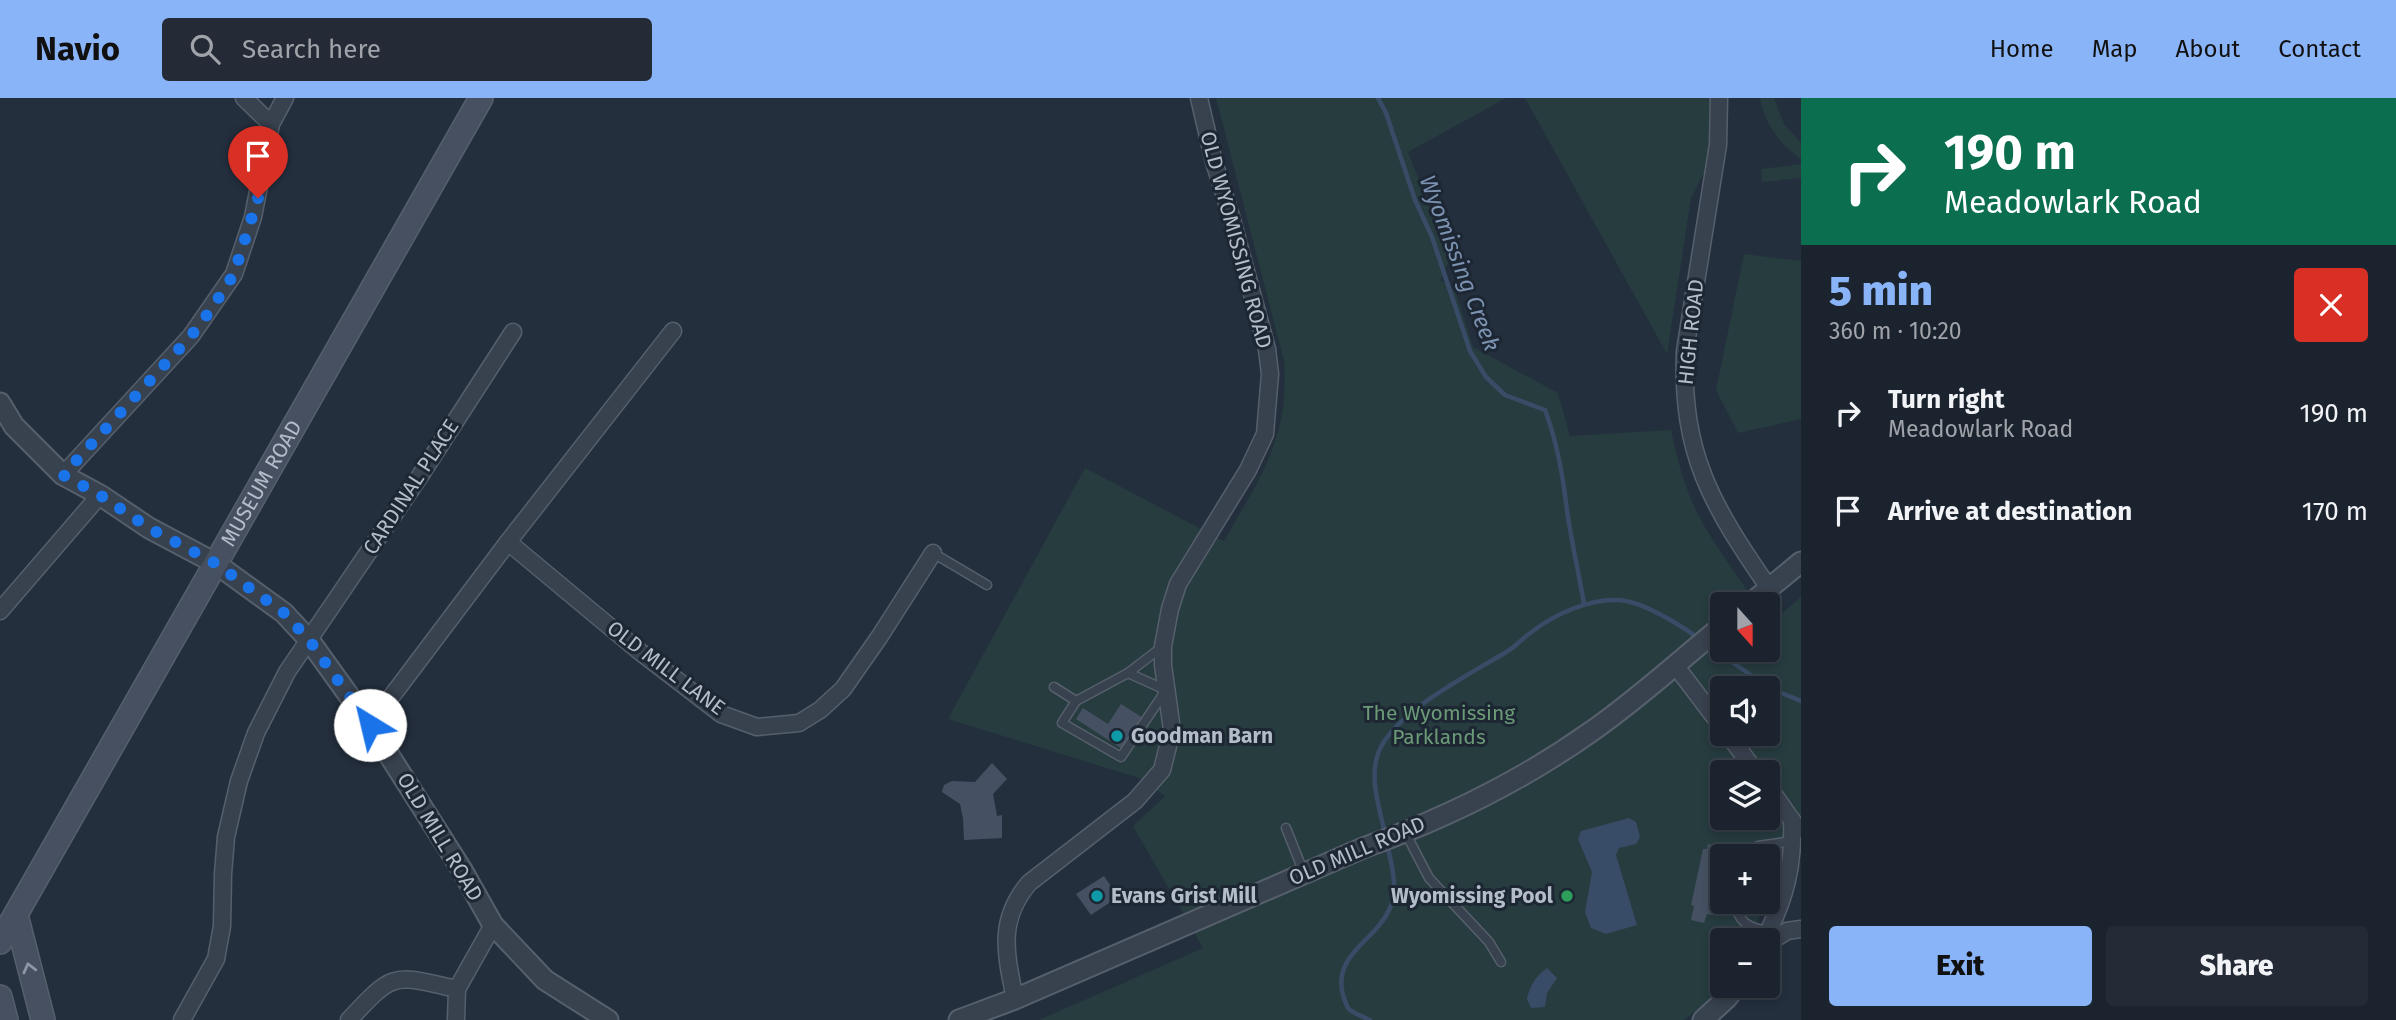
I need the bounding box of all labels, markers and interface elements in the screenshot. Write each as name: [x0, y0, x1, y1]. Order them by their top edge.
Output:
search box: [162, 18, 652, 81]
text: Navio: [35, 29, 120, 69]
icon: search: [186, 30, 224, 68]
text: Search here: [242, 34, 381, 65]
text: Home: [1990, 35, 2054, 63]
text: Map: [2092, 35, 2138, 63]
text: About: [2176, 35, 2240, 63]
text: Contact: [2278, 35, 2361, 63]
text: 190 m: [1944, 123, 2076, 182]
pin: [228, 126, 288, 198]
icon: right: [1829, 126, 1920, 217]
street label: OLD WYOMISSING ROAD: [1195, 129, 1277, 351]
icon: arrive: [239, 137, 277, 175]
water label: Wyomissing Creek: [1414, 171, 1506, 355]
text: Meadowlark Road: [1944, 183, 2202, 221]
text: 5 min: [1829, 266, 1933, 316]
button: close: [2294, 268, 2368, 342]
street label: HIGH ROAD: [1673, 278, 1709, 386]
text: 360 m · 10:20: [1829, 317, 1962, 345]
text: Turn right: [1888, 384, 2005, 415]
icon: right: [1829, 394, 1867, 432]
text: 190 m: [2299, 398, 2368, 429]
street label: CARDINAL PLACE: [358, 414, 464, 560]
text: Meadowlark Road: [1888, 415, 2073, 443]
street label: MUSEUM ROAD: [215, 416, 308, 551]
icon: arrive: [1829, 492, 1867, 530]
text: Arrive at destination: [1888, 496, 2132, 527]
text: 170 m: [2302, 496, 2368, 527]
north arrow: [1710, 592, 1780, 662]
map controls: [1710, 592, 1780, 998]
street label: OLD MILL LANE: [602, 615, 730, 721]
button: sound: [1710, 676, 1780, 746]
position arrow: [333, 688, 407, 762]
park label: The Wyomissing Parklands: [1363, 700, 1515, 750]
place label: Goodman Barn: [1131, 723, 1273, 749]
marker: Goodman Barn: [1109, 728, 1125, 744]
button: layers: [1710, 760, 1780, 830]
street label: OLD MILL ROAD: [391, 768, 489, 906]
street label: OLD MILL ROAD: [1285, 811, 1429, 891]
button: +: [1710, 844, 1780, 914]
place label: Evans Grist Mill: [1111, 883, 1257, 909]
place label: Wyomissing Pool: [1391, 883, 1554, 909]
marker: Evans Grist Mill: [1089, 888, 1105, 904]
marker: Wyomissing Pool: [1559, 888, 1575, 904]
button: Exit: [1829, 926, 2092, 1006]
button: Share: [2106, 926, 2368, 1006]
button: −: [1710, 928, 1780, 998]
one-way arrow: [23, 962, 37, 974]

